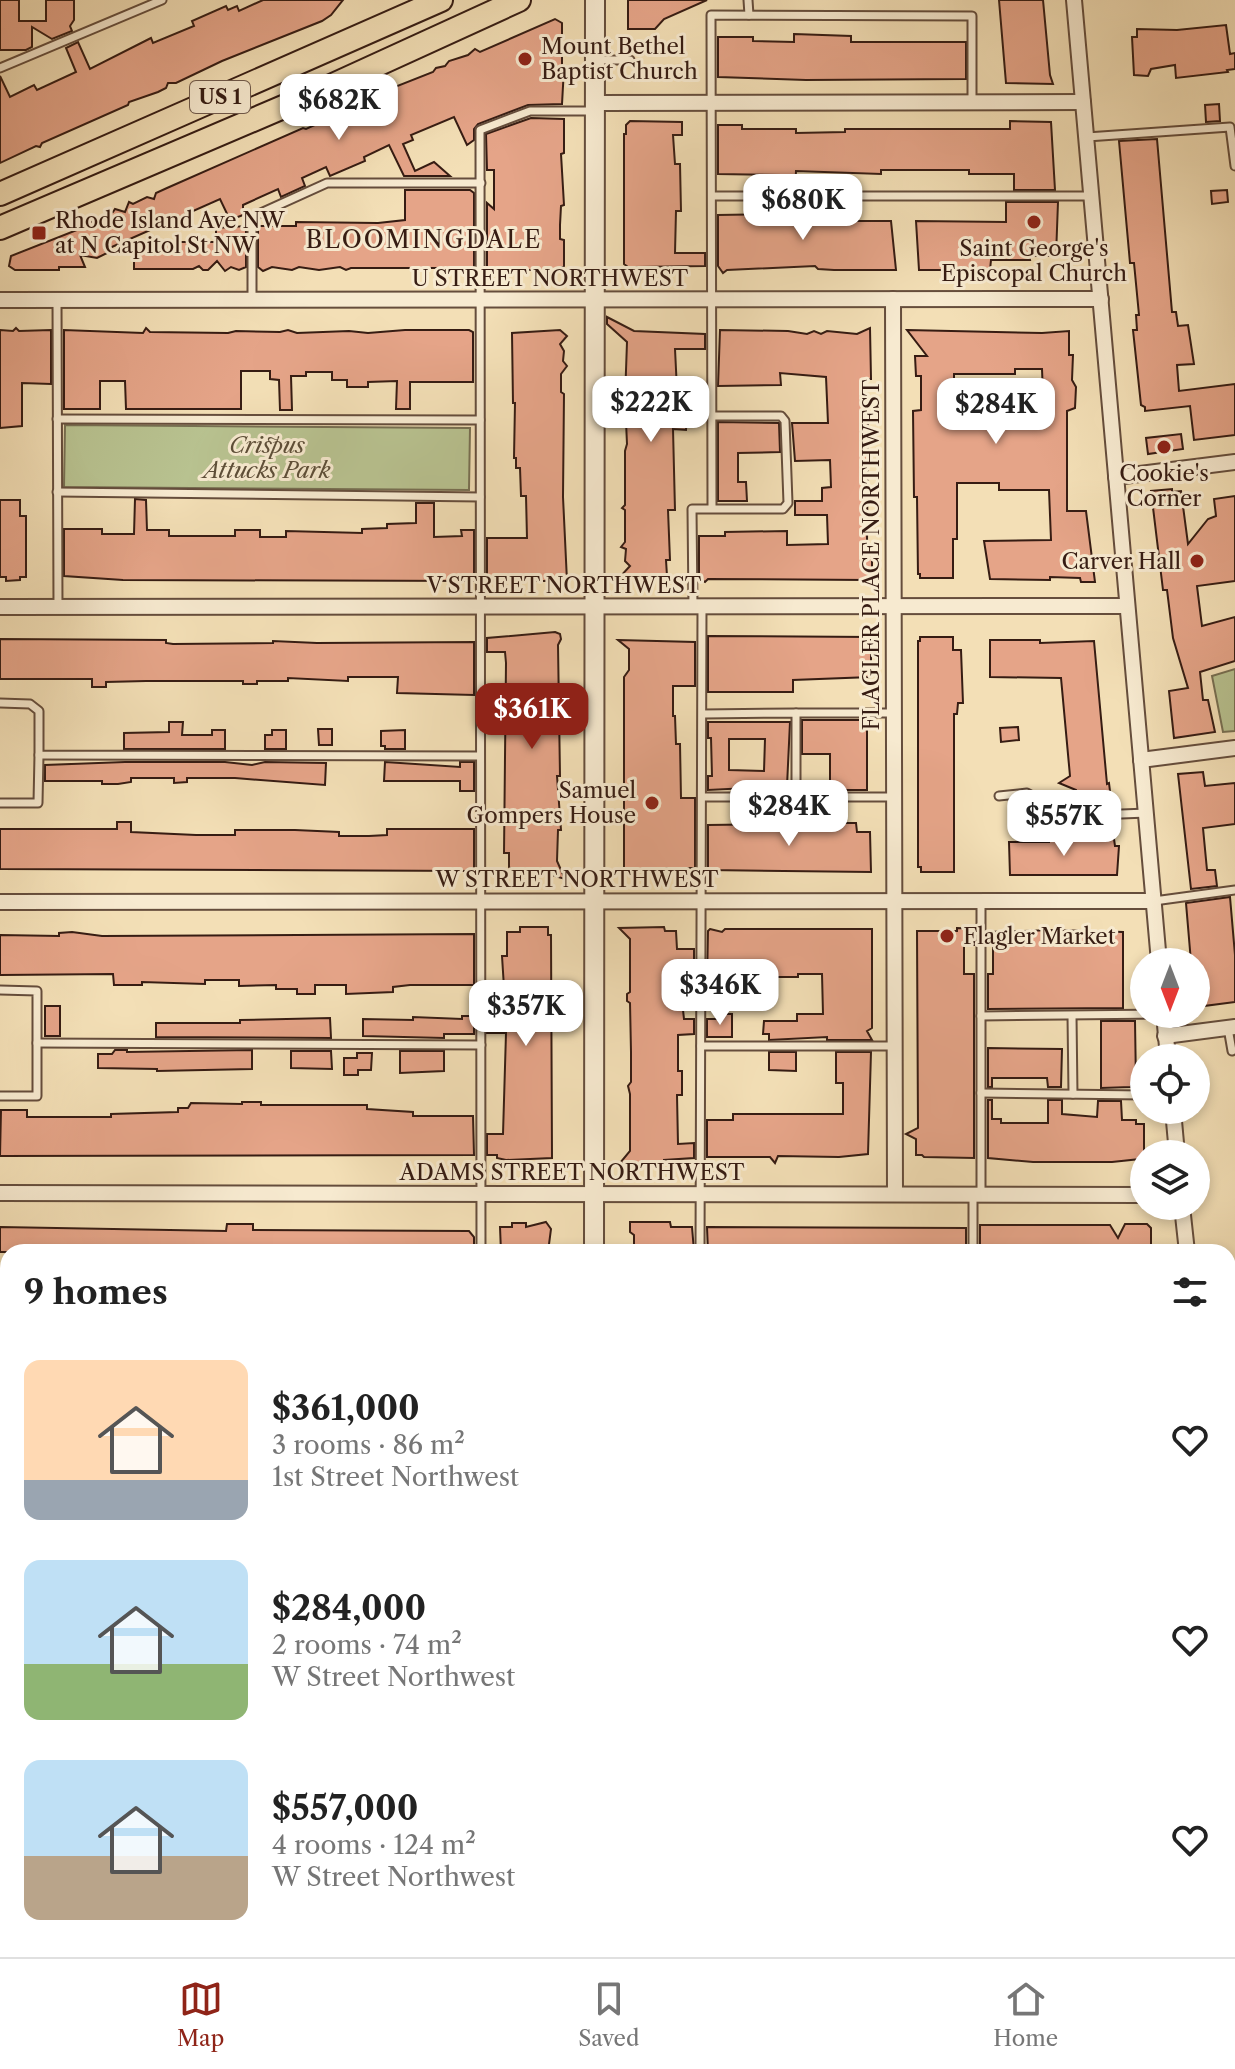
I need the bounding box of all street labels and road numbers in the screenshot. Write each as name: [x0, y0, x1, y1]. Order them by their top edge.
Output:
road number: US 1: [190, 81, 250, 113]
street label: U STREET NORTHWEST: [412, 265, 689, 292]
street label: FLAGLER PLACE NORTHWEST: [858, 379, 885, 730]
street label: V STREET NORTHWEST: [426, 572, 702, 599]
street label: W STREET NORTHWEST: [435, 866, 719, 893]
street label: ADAMS STREET NORTHWEST: [399, 1159, 745, 1186]

